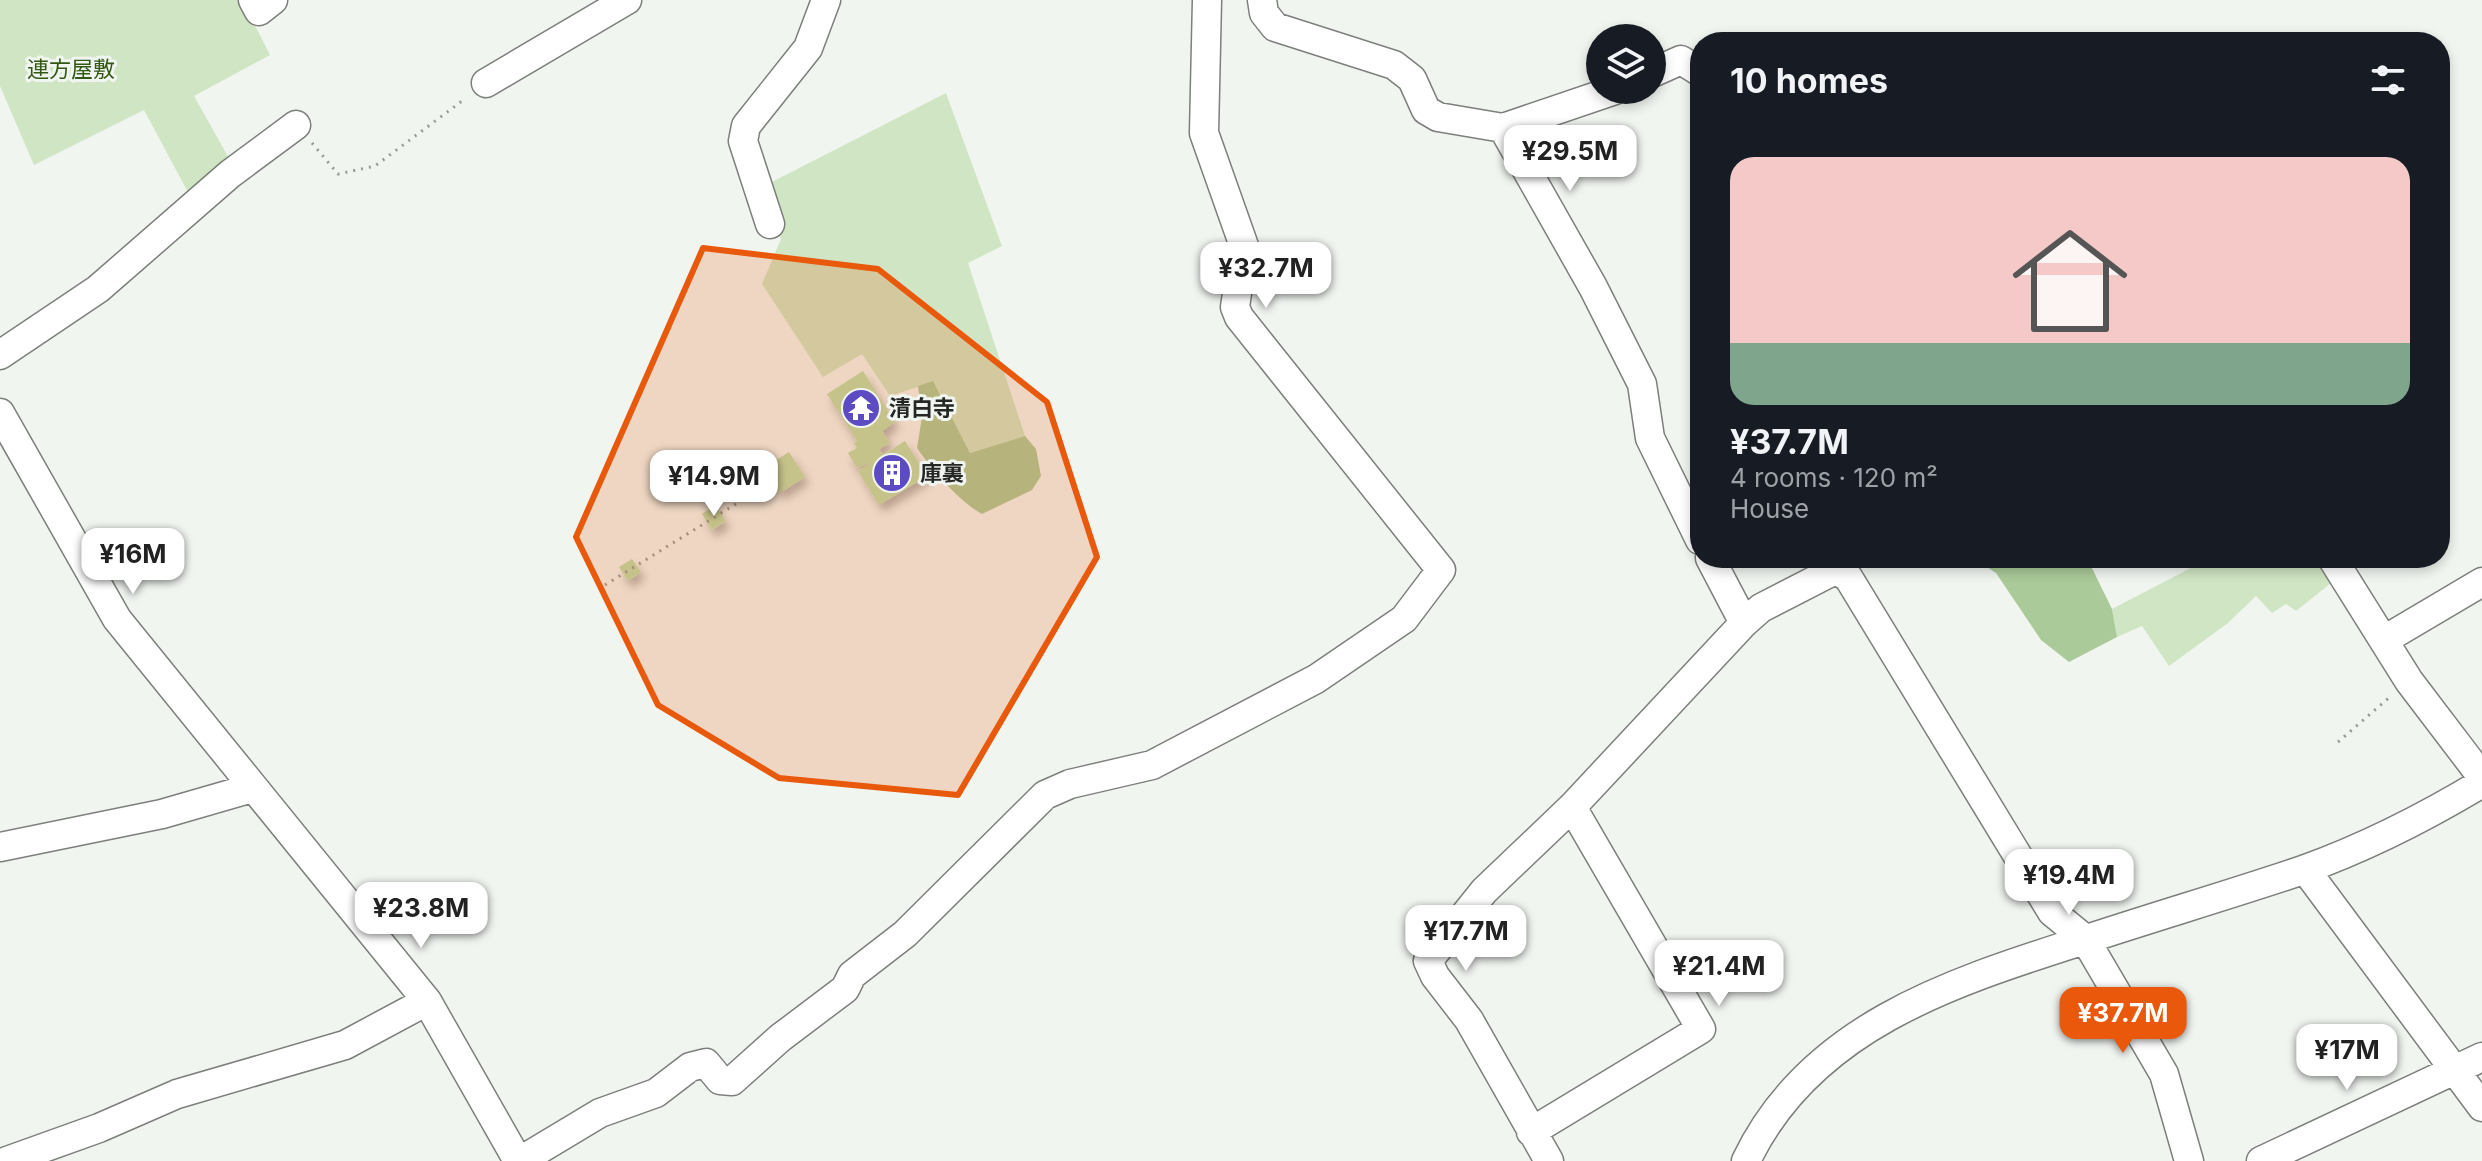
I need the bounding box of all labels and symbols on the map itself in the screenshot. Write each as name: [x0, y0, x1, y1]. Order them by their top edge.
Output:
park label: 連方屋敷: [27, 56, 115, 82]
pin: ¥29.5M: [1505, 125, 1635, 193]
pin: ¥32.7M: [1201, 242, 1331, 310]
temple icon: 清白寺: [840, 387, 882, 429]
place label: 清白寺: [889, 395, 955, 421]
pin: ¥14.9M: [649, 450, 779, 518]
building icon: 庫裏: [871, 452, 913, 494]
place label: 庫裏: [920, 460, 964, 486]
pin: ¥16M: [86, 528, 180, 596]
pin: ¥19.4M: [2004, 849, 2134, 917]
pin: ¥23.8M: [356, 882, 486, 950]
pin: ¥17.7M: [1401, 905, 1531, 973]
pin: ¥21.4M: [1654, 940, 1784, 1008]
pin: ¥37.7M: [2058, 987, 2188, 1055]
pin: ¥17M: [2300, 1024, 2394, 1092]

